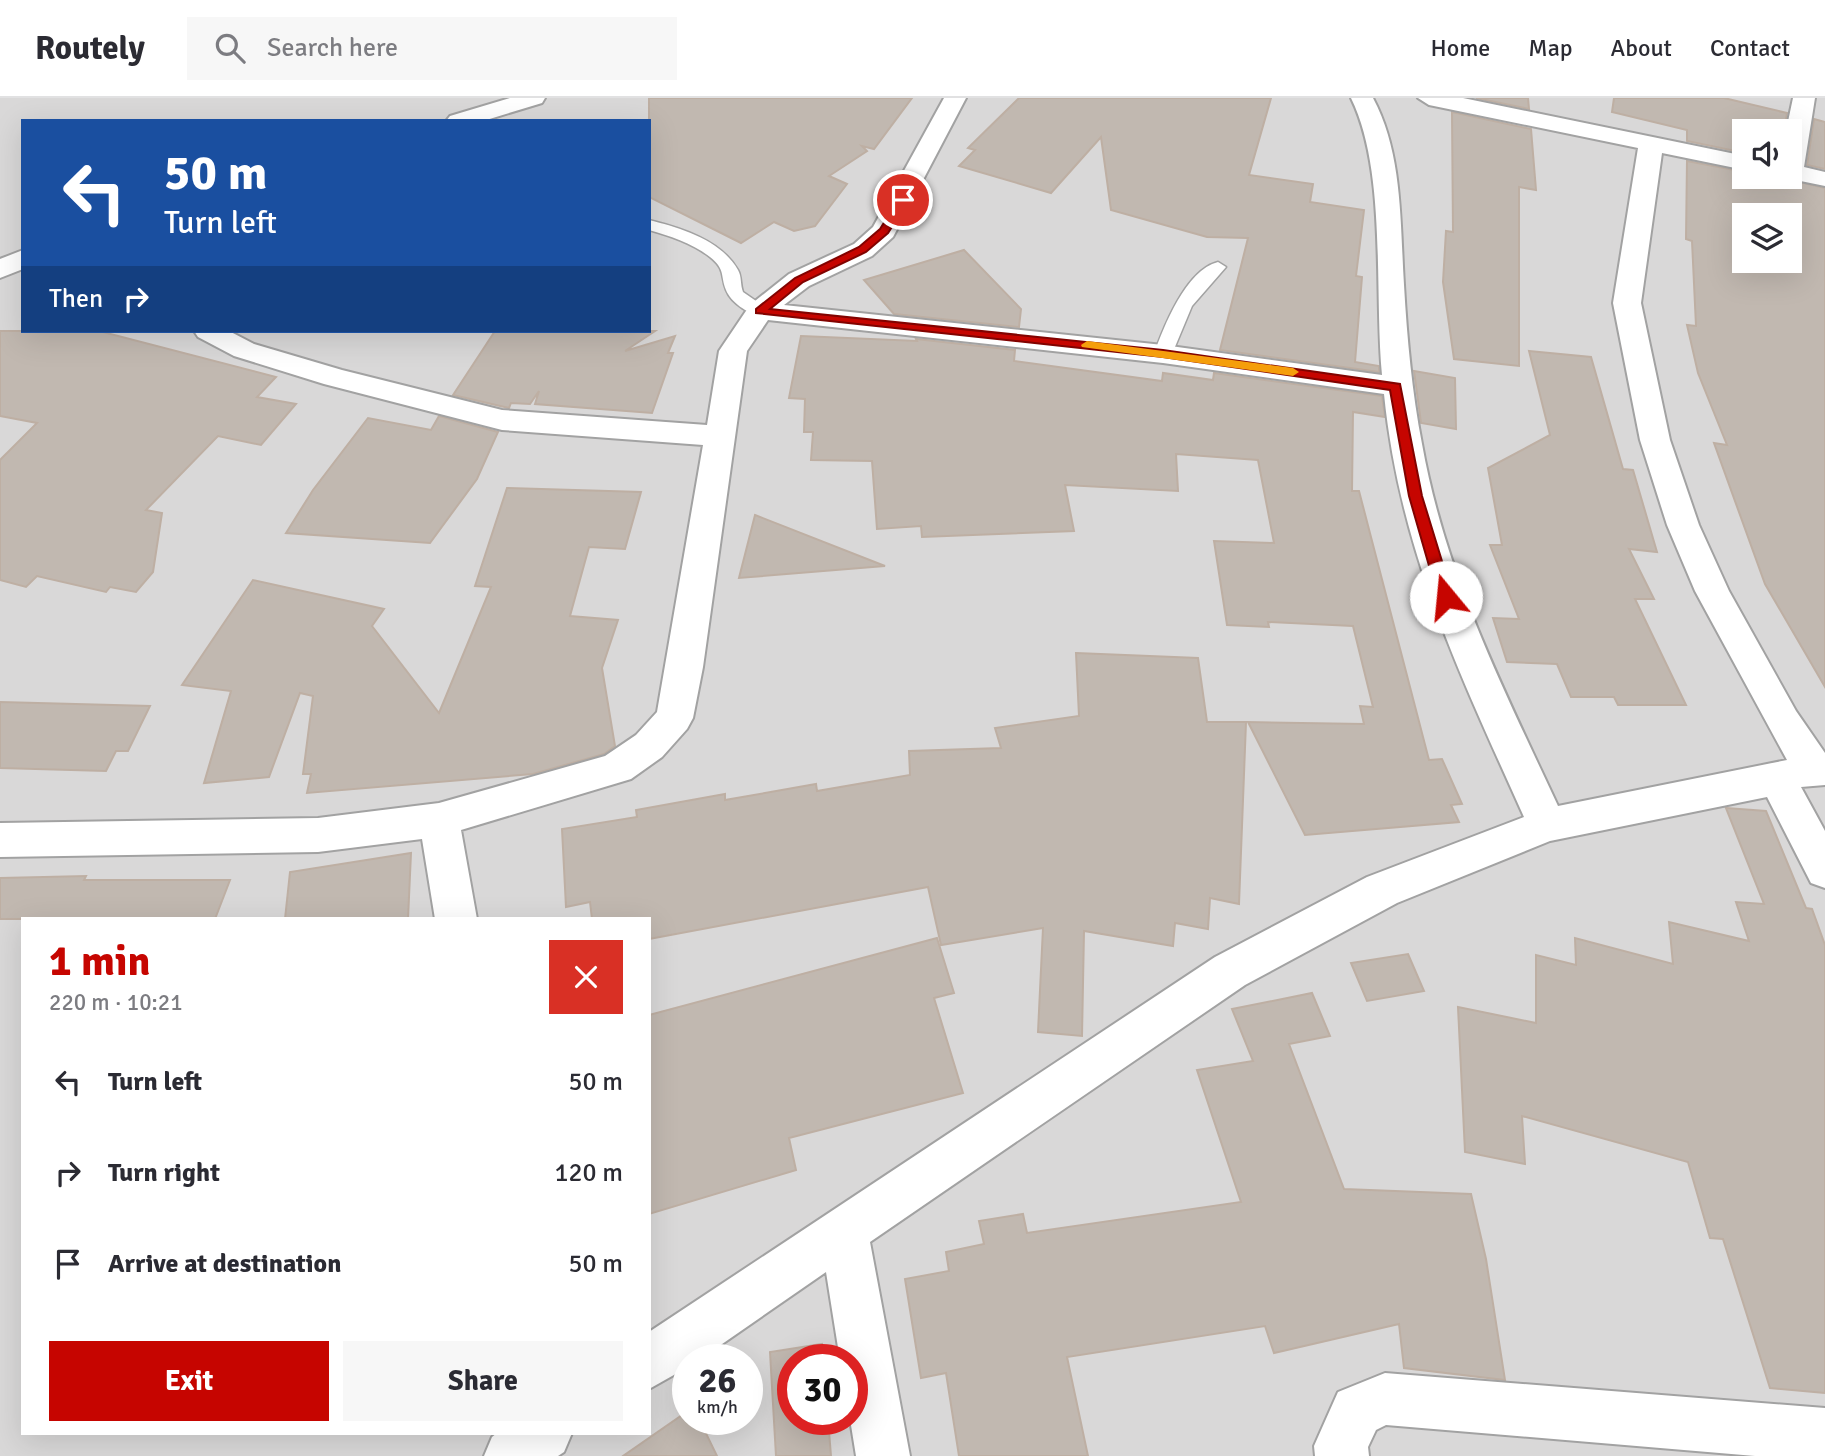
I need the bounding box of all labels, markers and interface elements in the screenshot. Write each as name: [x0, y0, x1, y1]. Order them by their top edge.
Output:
search box: [187, 17, 677, 80]
text: Routely: [35, 28, 145, 69]
icon: search: [211, 29, 249, 67]
text: Search here: [267, 32, 398, 64]
text: Home: [1430, 33, 1490, 63]
text: Map: [1528, 33, 1573, 63]
text: About: [1611, 33, 1672, 63]
text: Contact: [1710, 33, 1790, 63]
map controls: [1732, 119, 1802, 273]
button: sound: [1732, 119, 1802, 189]
text: 50 m: [164, 143, 267, 203]
icon: left: [49, 147, 140, 238]
pin: [873, 170, 933, 230]
icon: arrive: [884, 181, 922, 219]
text: Turn left: [164, 203, 277, 242]
button: layers: [1732, 203, 1802, 273]
icon: right: [117, 280, 155, 318]
text: Then: [49, 283, 103, 315]
position arrow: [1409, 560, 1483, 634]
text: 1 min: [49, 936, 150, 987]
button: close: [549, 940, 623, 1014]
text: 220 m · 10:21: [49, 988, 183, 1017]
icon: left: [49, 1063, 87, 1101]
text: Turn left: [108, 1066, 202, 1098]
text: 50 m: [568, 1066, 623, 1098]
icon: right: [49, 1154, 87, 1192]
text: Turn right: [108, 1157, 220, 1189]
text: 120 m: [554, 1157, 623, 1189]
icon: arrive: [49, 1245, 87, 1283]
text: Arrive at destination: [108, 1248, 341, 1280]
text: 50 m: [568, 1248, 623, 1280]
button: Exit: [49, 1341, 329, 1421]
button: Share: [343, 1341, 623, 1421]
speed limit sign: 30: [777, 1344, 868, 1435]
text: 26: [699, 1359, 736, 1402]
text: km/h: [697, 1396, 738, 1418]

